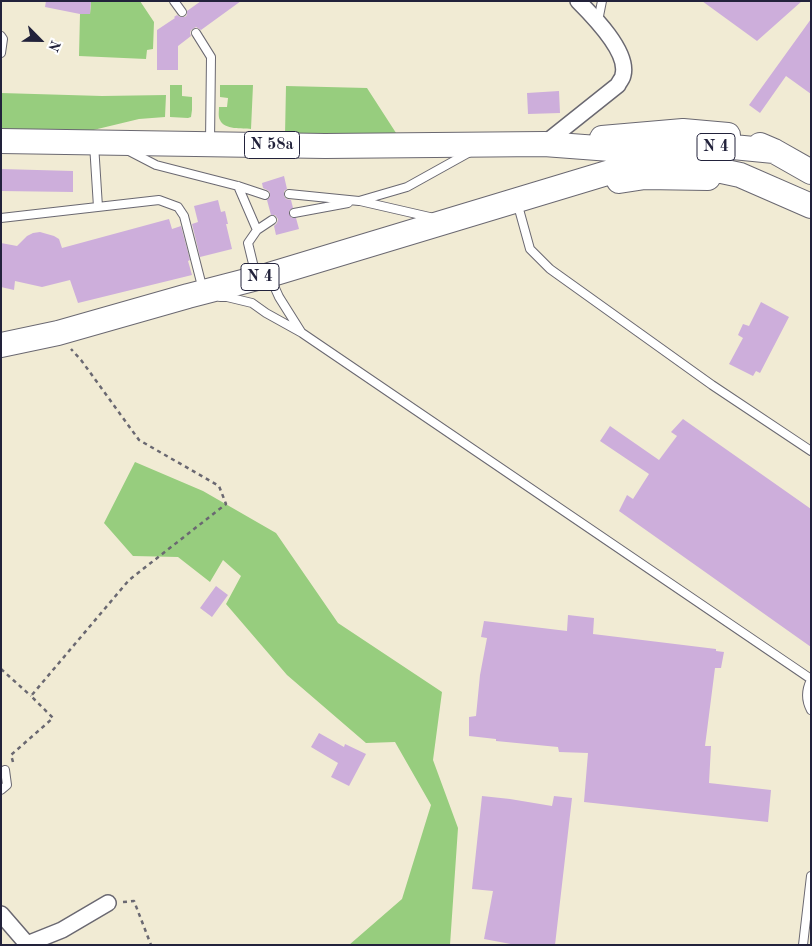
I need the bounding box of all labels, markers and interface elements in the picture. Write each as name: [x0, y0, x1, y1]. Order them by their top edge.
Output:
north arrow: [15, 15, 65, 65]
text: N: [45, 38, 62, 54]
road number: N 58a: [244, 132, 300, 158]
road number: N 4: [697, 134, 735, 160]
road number: N 4: [241, 264, 279, 290]

